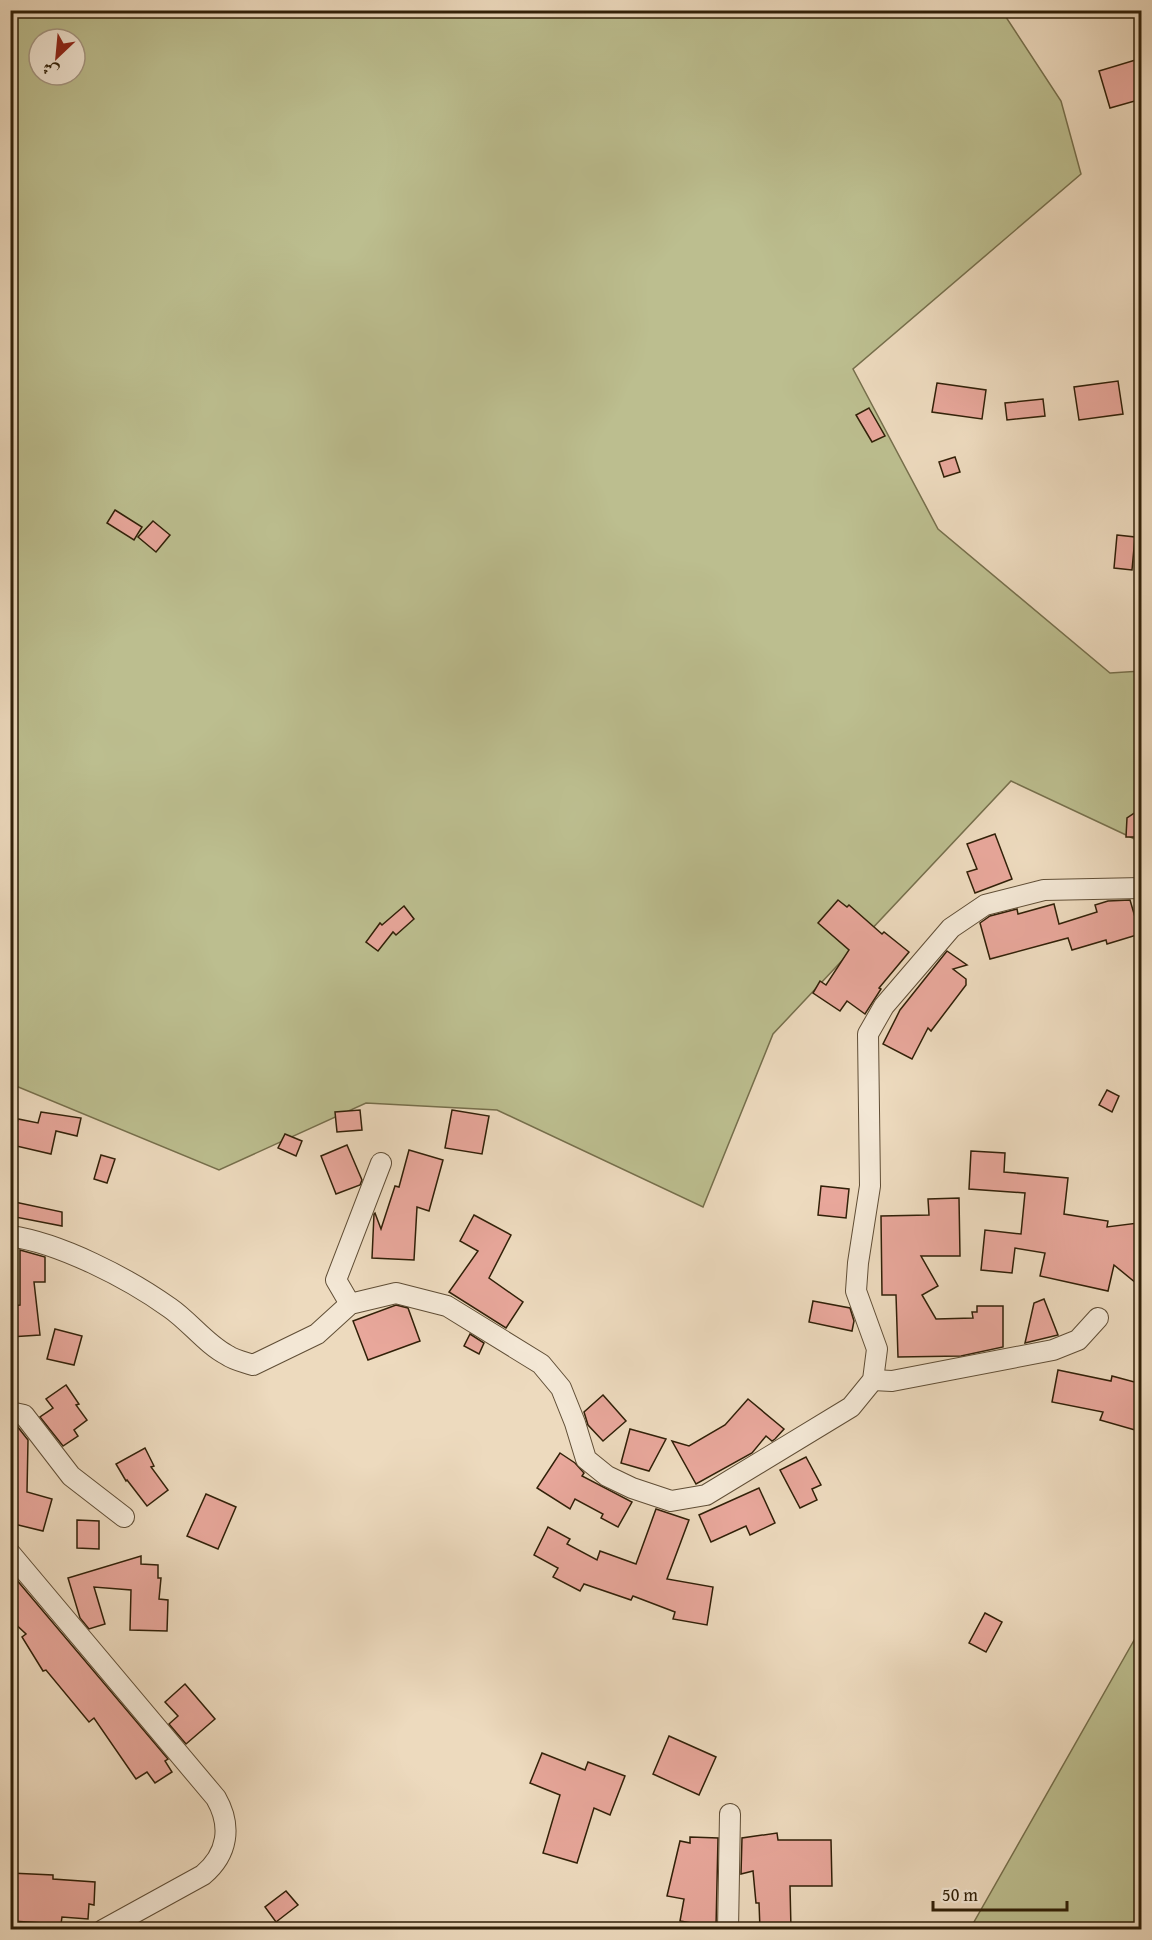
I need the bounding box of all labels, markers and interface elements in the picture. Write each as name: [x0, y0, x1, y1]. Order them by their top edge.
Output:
north arrow: [27, 27, 87, 87]
text: ش: [38, 56, 63, 85]
scale bar: [933, 1874, 1066, 1912]
text: 50 m: [942, 1881, 978, 1908]

